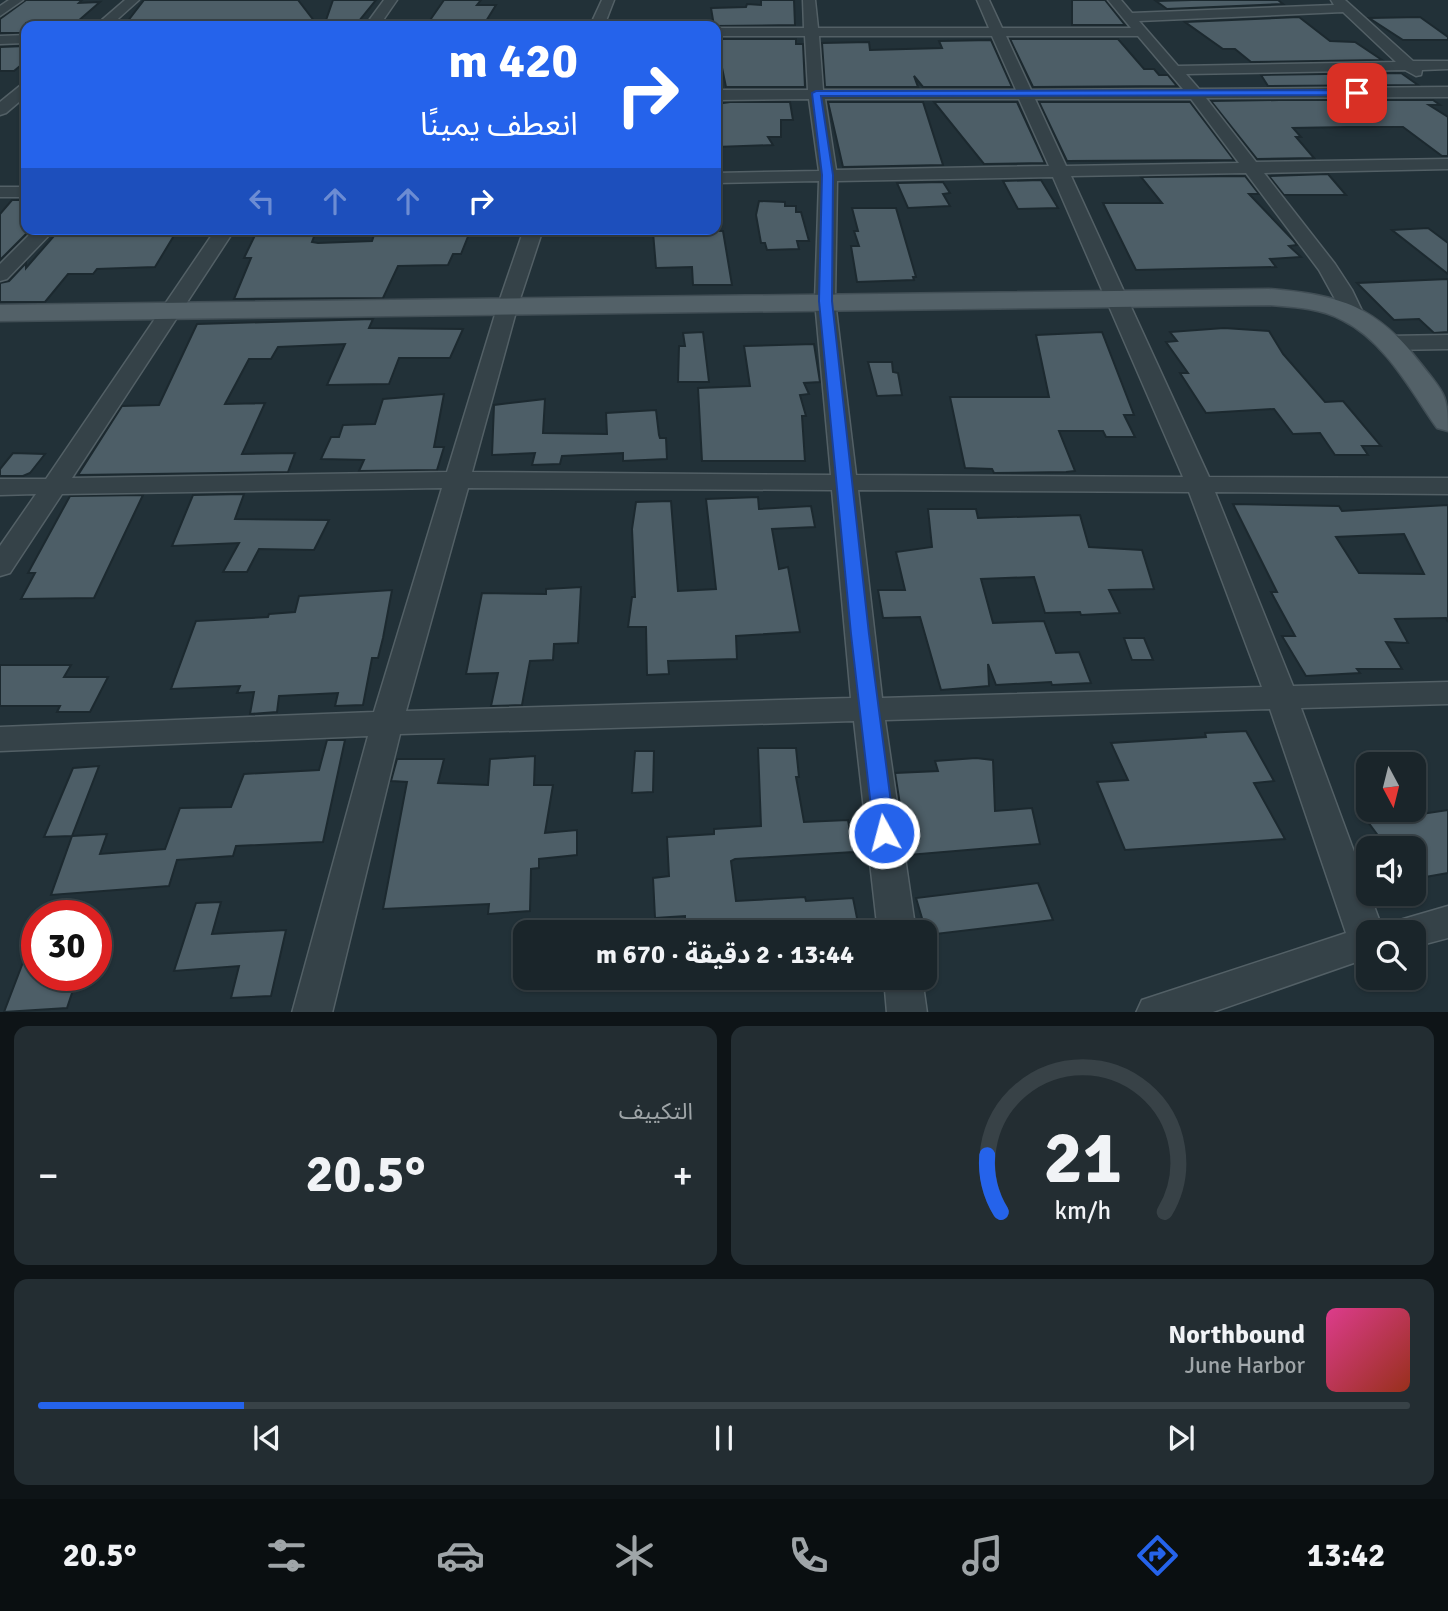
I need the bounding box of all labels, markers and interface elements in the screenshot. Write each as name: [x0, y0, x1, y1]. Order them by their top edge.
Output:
text: 420 m: [448, 31, 578, 91]
icon: right: [602, 49, 693, 140]
pin: [1327, 63, 1387, 123]
icon: arrive: [1338, 74, 1376, 112]
text: انعطف يمينًا: [420, 105, 578, 144]
icon: left: [243, 182, 281, 220]
icon: ahead: [316, 182, 354, 220]
icon: ahead: [389, 182, 427, 220]
icon: right: [462, 182, 500, 220]
north arrow: [1356, 752, 1426, 822]
map controls: [1356, 752, 1426, 990]
position arrow: [847, 796, 921, 870]
button: sound: [1356, 836, 1426, 906]
speed limit sign: 30: [21, 900, 112, 991]
button: search: [1356, 920, 1426, 990]
text: 13:44 · 2 دقيقة · 670 m: [596, 939, 854, 971]
text: التكييف: [619, 1097, 693, 1126]
text: 21: [1043, 1114, 1122, 1203]
text: 20.5°: [306, 1142, 425, 1206]
text: −: [38, 1152, 59, 1199]
text: +: [672, 1152, 693, 1199]
text: km/h: [1054, 1194, 1111, 1225]
text: Northbound: [1168, 1319, 1305, 1351]
text: June Harbor: [1185, 1351, 1305, 1380]
icon: previous: [248, 1419, 286, 1457]
icon: pause: [705, 1419, 743, 1457]
icon: next: [1162, 1419, 1200, 1457]
icon: filters: [262, 1531, 311, 1580]
icon: car: [436, 1531, 485, 1580]
icon: climate: [610, 1531, 659, 1580]
icon: phone: [784, 1531, 833, 1580]
icon: music: [958, 1531, 1007, 1580]
icon: directions: [1133, 1531, 1182, 1580]
text: 20.5°: [63, 1536, 136, 1575]
text: 13:42: [1307, 1536, 1385, 1575]

